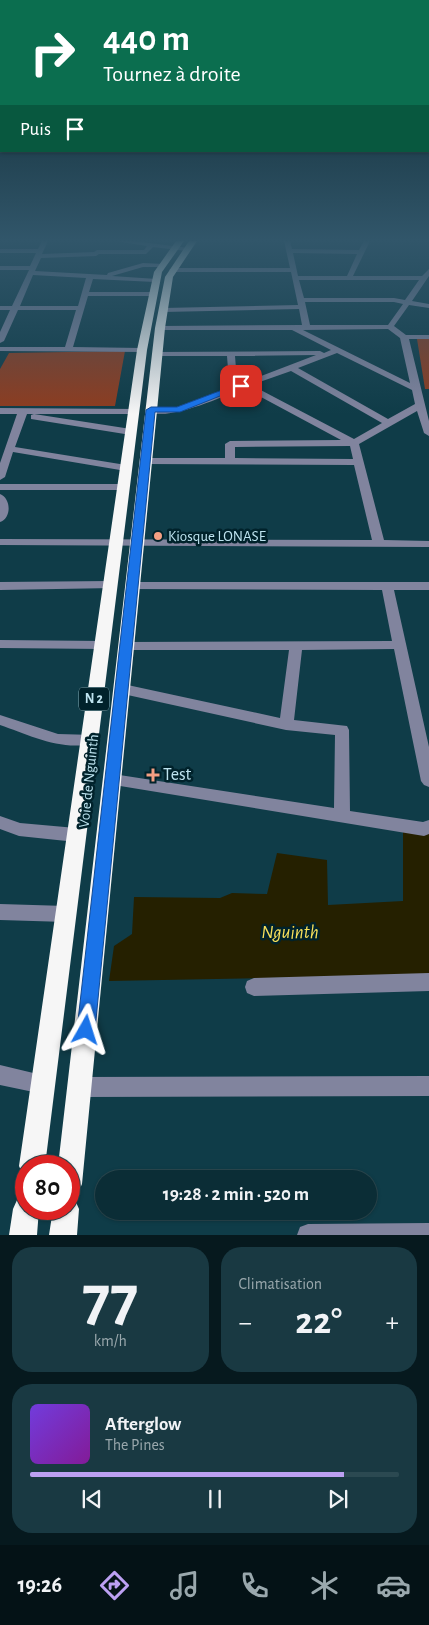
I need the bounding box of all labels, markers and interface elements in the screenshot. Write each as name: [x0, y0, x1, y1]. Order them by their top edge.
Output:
icon: right: [20, 20, 85, 85]
text: 440 m: [103, 22, 190, 57]
text: Tournez à droite: [103, 63, 241, 85]
icon: arrive: [61, 115, 89, 143]
text: Puis: [20, 120, 51, 139]
pin: [220, 365, 262, 407]
icon: arrive: [227, 372, 255, 400]
place label: Kiosque LONASE: [168, 529, 266, 544]
marker: Kiosque LONASE: [152, 530, 164, 542]
road number: N 2: [79, 688, 109, 711]
street label: Voie de Nguinth: [77, 733, 101, 829]
place label: Test: [163, 766, 192, 784]
marker: Test: [147, 769, 159, 781]
water label: Nguinth: [261, 923, 319, 942]
position arrow: [59, 1003, 111, 1055]
speed limit sign: 80: [15, 1155, 80, 1220]
text: 19:28 · 2 min · 520 m: [163, 1185, 309, 1204]
text: 77: [82, 1267, 138, 1332]
text: Climatisation: [239, 1276, 322, 1292]
text: 22°: [295, 1303, 342, 1341]
text: −: [239, 1309, 252, 1337]
text: +: [386, 1309, 399, 1337]
text: km/h: [94, 1333, 127, 1349]
text: Afterglow: [105, 1415, 181, 1434]
text: The Pines: [105, 1437, 165, 1453]
icon: previous: [78, 1485, 106, 1513]
icon: pause: [201, 1485, 229, 1513]
icon: next: [324, 1485, 352, 1513]
icon: directions: [97, 1568, 132, 1603]
icon: music: [167, 1568, 202, 1603]
icon: phone: [237, 1568, 272, 1603]
icon: climate: [307, 1568, 342, 1603]
icon: car: [376, 1568, 411, 1603]
text: 19:26: [17, 1574, 62, 1596]

